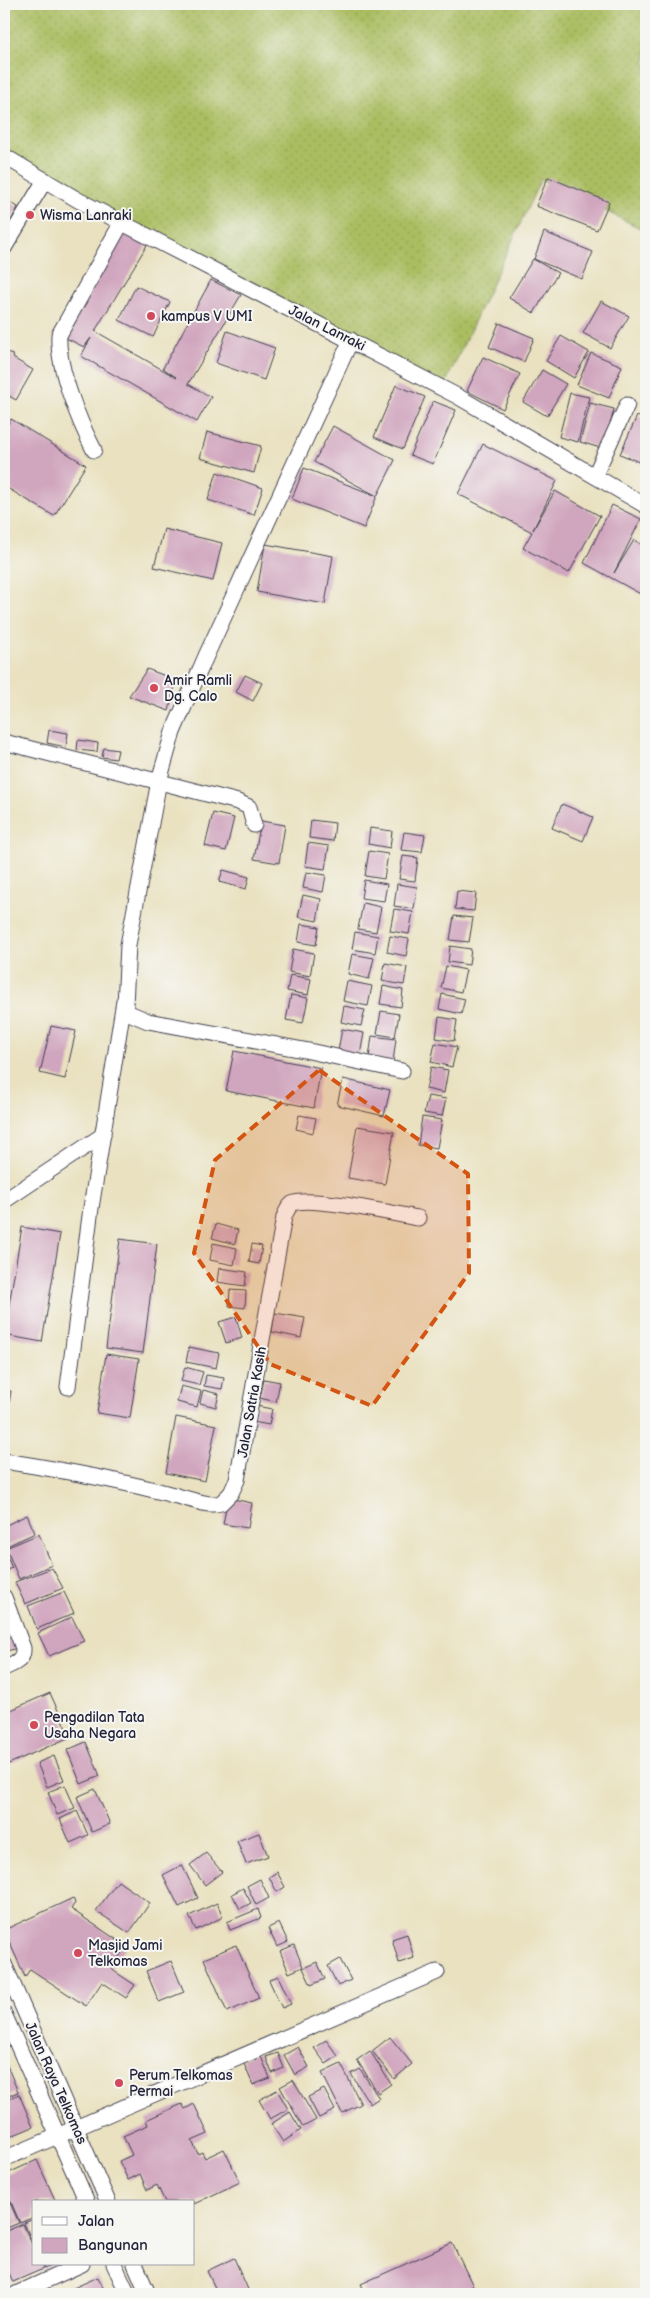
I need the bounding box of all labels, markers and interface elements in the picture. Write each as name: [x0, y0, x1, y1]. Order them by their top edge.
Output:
place label: Wisma Lanraki: [40, 207, 132, 224]
marker: Wisma Lanraki: [24, 209, 36, 221]
street label: Jalan Lanraki: [286, 301, 368, 355]
place label: kampus V UMI: [161, 308, 252, 325]
marker: kampus V UMI: [145, 310, 157, 322]
place label: Amir Ramli Dg. Calo: [164, 672, 232, 705]
marker: Amir Ramli Dg. Calo: [148, 682, 160, 694]
street label: Jalan Satria Kasih: [234, 1345, 270, 1459]
place label: Pengadilan Tata Usaha Negara: [44, 1709, 145, 1742]
marker: Pengadilan Tata Usaha Negara: [28, 1719, 40, 1731]
place label: Masjid Jami Telkomas: [88, 1937, 162, 1970]
marker: Masjid Jami Telkomas: [72, 1947, 84, 1959]
street label: Jalan Raya Telkomas: [21, 2019, 91, 2147]
place label: Perum Telkomas Permai: [129, 2067, 233, 2100]
marker: Perum Telkomas Permai: [113, 2077, 125, 2089]
legend: [32, 2200, 195, 2266]
text: Jalan: [78, 2212, 114, 2231]
text: Bangunan: [78, 2236, 148, 2255]

